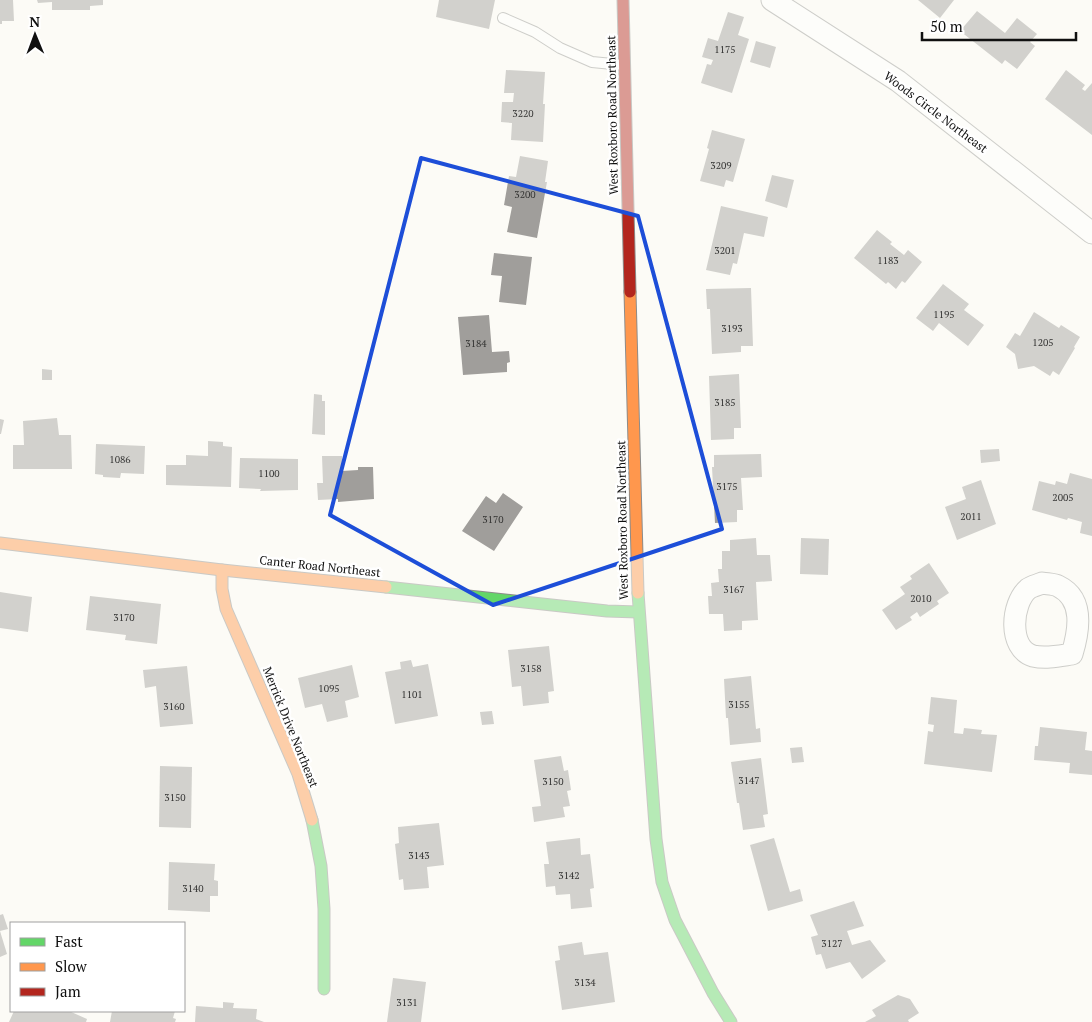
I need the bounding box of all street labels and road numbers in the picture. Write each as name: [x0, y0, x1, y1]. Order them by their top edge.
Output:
street label: West Roxboro Road Northeast: [603, 35, 621, 195]
street label: Woods Circle Northeast: [881, 68, 991, 156]
street label: West Roxboro Road Northeast: [613, 440, 631, 600]
street label: Canter Road Northeast: [259, 552, 382, 580]
street label: Merrick Drive Northeast: [260, 664, 322, 790]

